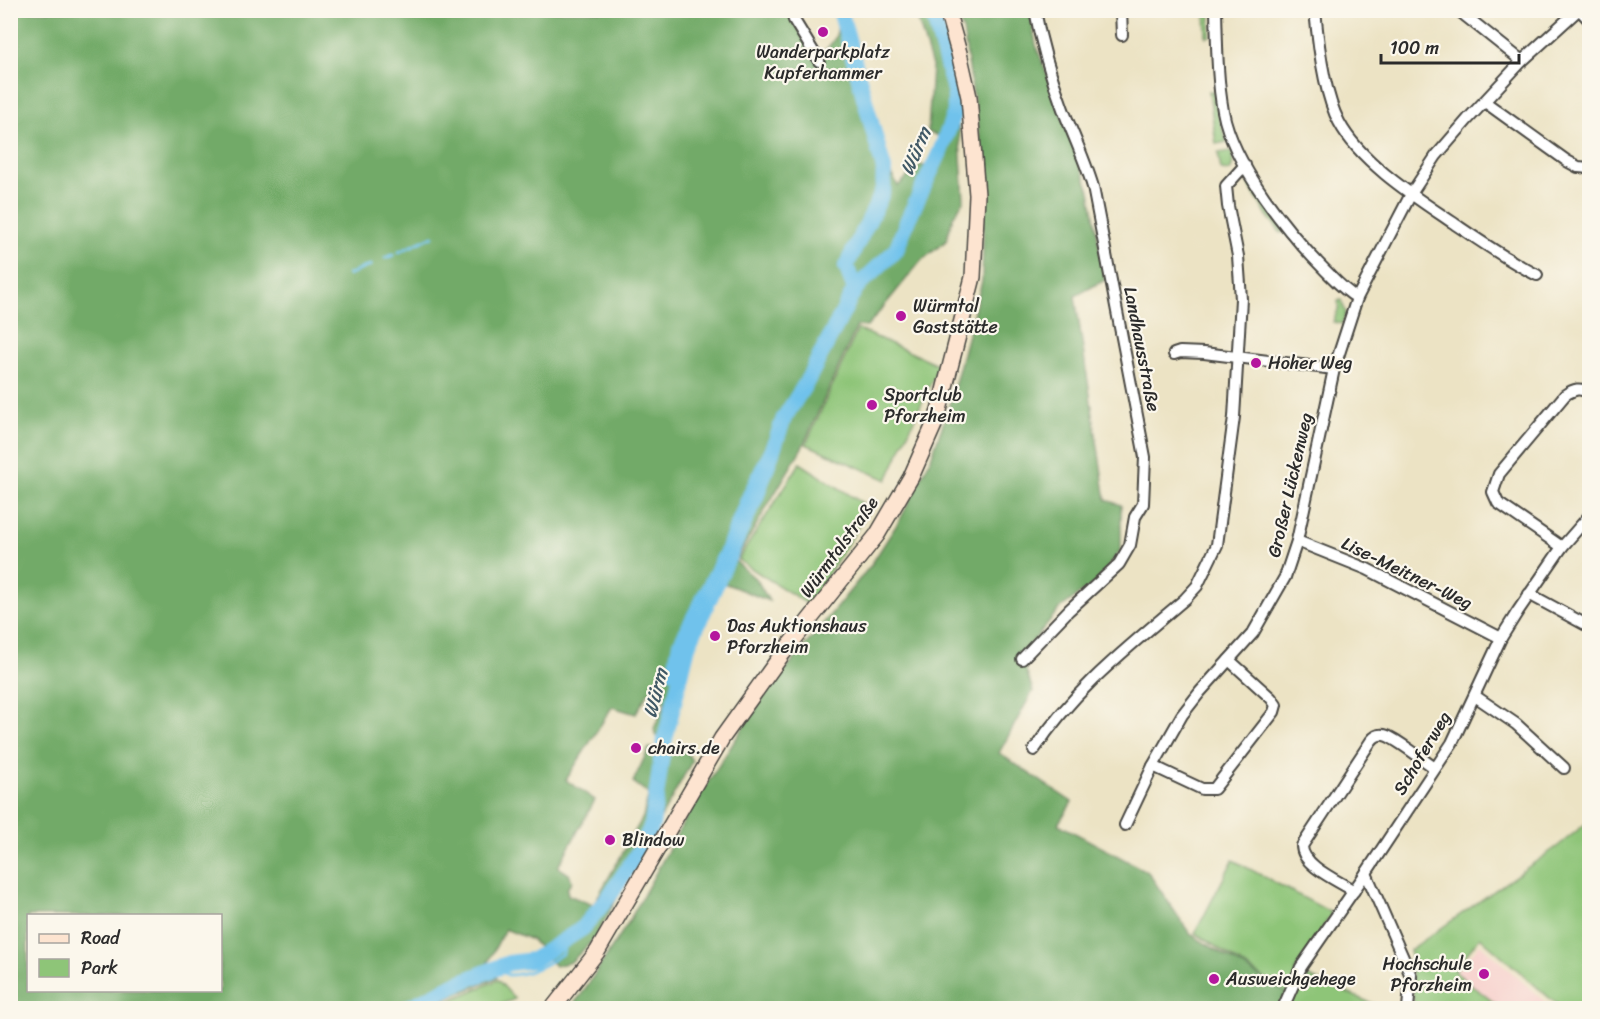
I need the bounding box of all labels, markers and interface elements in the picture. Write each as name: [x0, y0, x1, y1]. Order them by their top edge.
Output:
marker: Wanderparkplatz Kupferhammer: [816, 25, 830, 39]
scale bar: [1381, 27, 1519, 65]
text: 100 m: [1390, 32, 1439, 64]
place label: Wanderparkplatz Kupferhammer: [756, 36, 890, 89]
water label: Würm: [890, 120, 942, 181]
street label: Landhausstraße: [1114, 284, 1170, 414]
place label: Würmtal Gaststätte: [913, 290, 998, 343]
marker: Würmtal Gaststätte: [894, 309, 908, 323]
place label: Hoher Weg: [1268, 347, 1353, 379]
marker: Hoher Weg: [1249, 356, 1263, 370]
place label: Sportclub Pforzheim: [884, 379, 966, 432]
marker: Sportclub Pforzheim: [865, 398, 879, 412]
street label: Großer Lückenweg: [1258, 409, 1322, 561]
street label: Würmtalstraße: [791, 489, 887, 605]
street label: Lise-Meitner-Weg: [1336, 527, 1478, 619]
place label: Das Auktionshaus Pforzheim: [727, 610, 867, 663]
marker: Das Auktionshaus Pforzheim: [708, 629, 722, 643]
water label: Würm: [632, 663, 679, 721]
street label: Schoferweg: [1384, 705, 1460, 801]
place label: chairs.de: [648, 732, 720, 764]
marker: chairs.de: [629, 741, 643, 755]
place label: Blindow: [622, 824, 685, 856]
marker: Blindow: [603, 833, 617, 847]
legend: [27, 914, 222, 992]
text: Road: [81, 922, 121, 954]
place label: Hochschule Pforzheim: [1382, 948, 1472, 1001]
text: Park: [81, 952, 118, 984]
place label: Ausweichgehege: [1225, 963, 1356, 995]
marker: Hochschule Pforzheim: [1477, 967, 1491, 981]
marker: Ausweichgehege: [1207, 972, 1221, 986]

